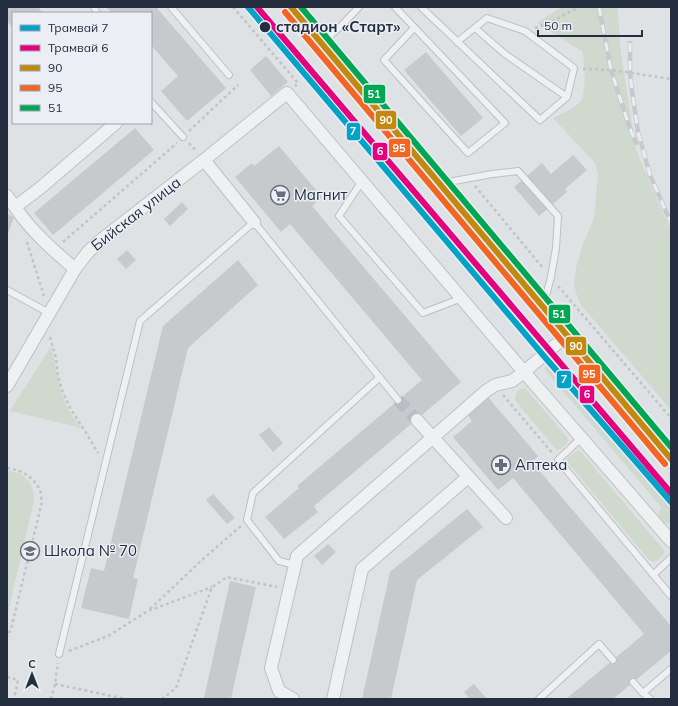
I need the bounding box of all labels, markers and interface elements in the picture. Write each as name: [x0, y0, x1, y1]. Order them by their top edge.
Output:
legend: [12, 12, 152, 124]
scale bar: [538, 12, 642, 38]
place label: стадион «Старт»: [276, 17, 401, 36]
text: 50 m: [544, 18, 572, 33]
text: Трамвай 7: [48, 20, 109, 35]
marker: стадион «Старт»: [258, 20, 272, 34]
text: Трамвай 6: [48, 40, 109, 55]
text: 90: [48, 60, 62, 75]
text: 95: [48, 80, 62, 95]
line badge: 51: [363, 84, 386, 104]
text: 51: [367, 87, 381, 101]
text: 51: [48, 100, 62, 115]
line badge: 90: [375, 110, 397, 130]
text: 90: [379, 113, 393, 127]
line badge: 7: [346, 122, 361, 141]
text: 7: [350, 124, 357, 138]
line badge: 95: [388, 138, 411, 158]
text: 95: [392, 141, 406, 155]
line badge: 6: [372, 142, 388, 161]
text: 6: [377, 144, 384, 158]
street label: Бийская улица: [87, 173, 184, 255]
supermarket icon: Магнит: [269, 184, 291, 206]
place label: Магнит: [294, 185, 348, 204]
line badge: 51: [548, 304, 571, 324]
text: 51: [552, 307, 566, 321]
line badge: 90: [565, 336, 587, 356]
text: 90: [569, 339, 583, 353]
line badge: 95: [578, 364, 601, 384]
text: 95: [582, 367, 596, 381]
line badge: 7: [556, 370, 572, 389]
text: 7: [561, 372, 568, 386]
line badge: 6: [579, 385, 595, 404]
text: 6: [584, 387, 591, 401]
pharmacy icon: Аптека: [490, 454, 512, 476]
place label: Аптека: [515, 455, 567, 474]
school or university icon: Школа № 70: [19, 540, 41, 562]
place label: Школа № 70: [44, 541, 137, 560]
north arrow: [12, 654, 52, 694]
text: С: [28, 657, 36, 671]

